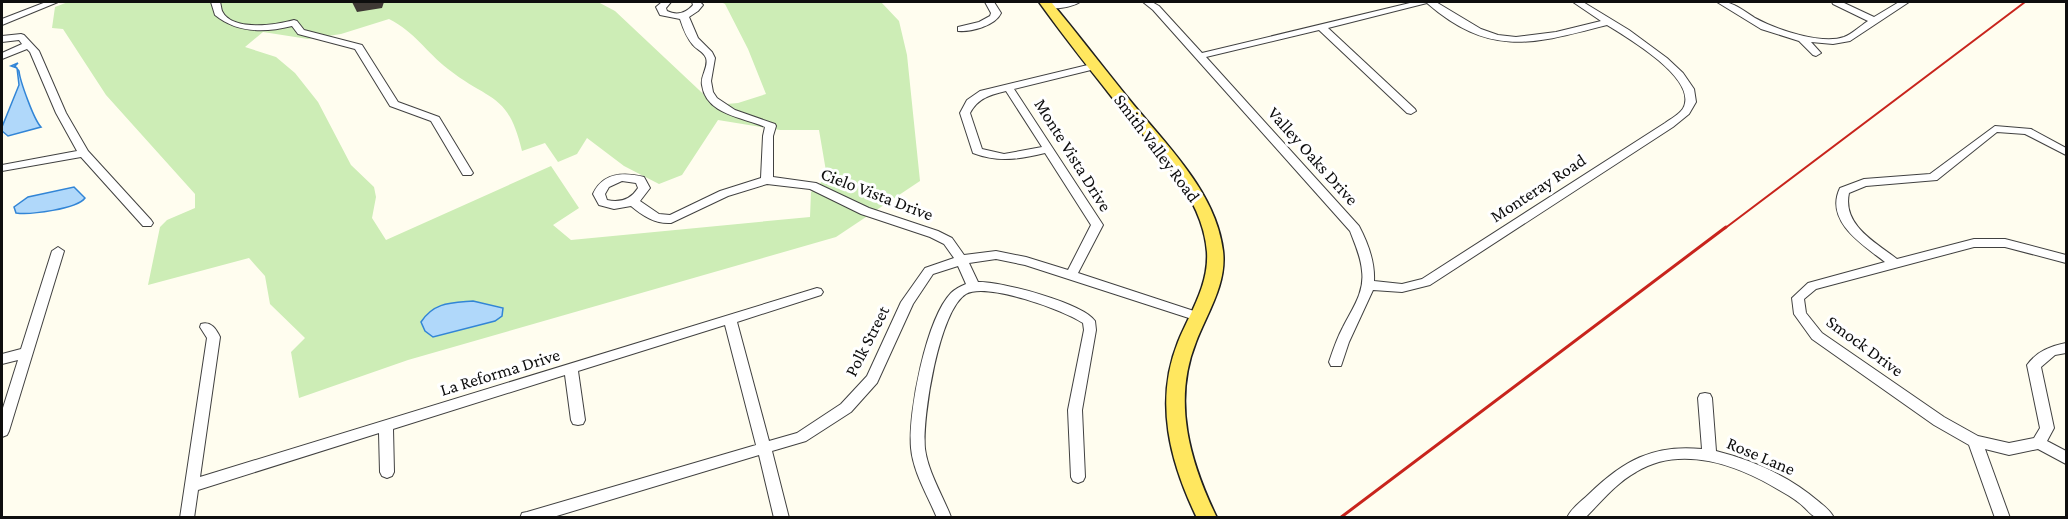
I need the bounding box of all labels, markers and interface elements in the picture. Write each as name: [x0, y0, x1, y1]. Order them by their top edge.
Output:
street label: Smith Valley Road: [1110, 90, 1204, 206]
street label: Monte Vista Drive: [1030, 95, 1116, 215]
street label: Valley Oaks Drive: [1264, 103, 1362, 209]
street label: Monteray Road: [1487, 149, 1590, 226]
street label: Cielo Vista Drive: [818, 163, 936, 225]
street label: Polk Street: [841, 301, 894, 380]
street label: Smock Drive: [1823, 311, 1907, 381]
street label: La Reforma Drive: [438, 344, 562, 400]
street label: Rose Lane: [1724, 433, 1798, 479]

